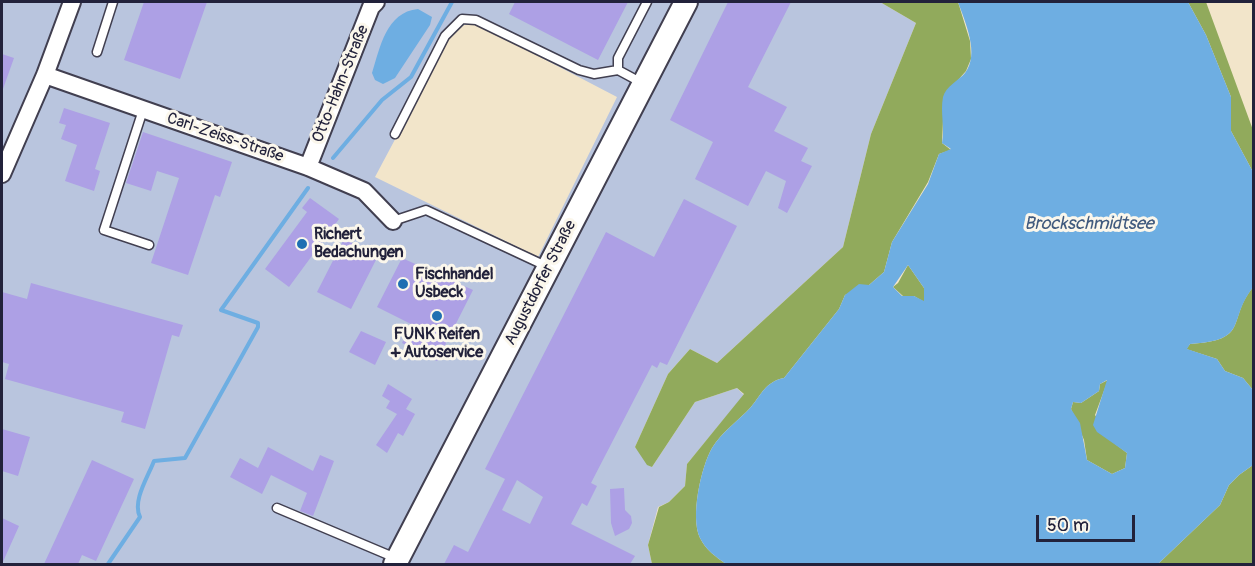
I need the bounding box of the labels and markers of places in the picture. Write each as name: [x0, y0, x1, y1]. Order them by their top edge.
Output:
place label: Richert Bedachungen: [314, 225, 404, 263]
marker: Richert Bedachungen: [295, 237, 309, 251]
place label: Fischhandel Usbeck: [415, 265, 493, 303]
marker: Fischhandel Usbeck: [396, 277, 410, 291]
marker: FUNK Reifen + Autoservice: [430, 309, 444, 323]
place label: FUNK Reifen + Autoservice: [391, 325, 483, 363]

